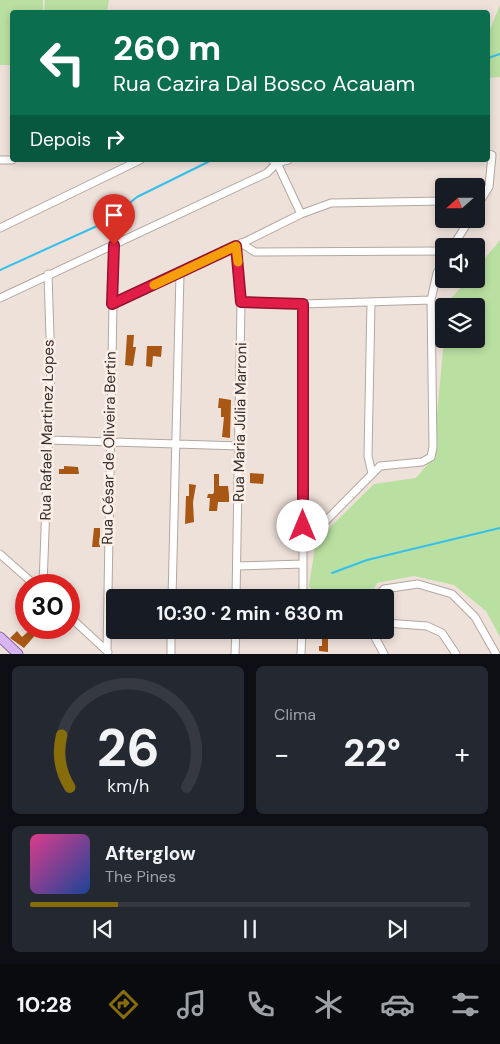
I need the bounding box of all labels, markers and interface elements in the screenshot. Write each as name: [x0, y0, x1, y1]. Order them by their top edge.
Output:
text: 260 m: [113, 25, 221, 71]
icon: left: [30, 30, 95, 95]
text: Rua Cazira Dal Bosco Acauam: [113, 69, 415, 98]
icon: right: [101, 125, 129, 153]
text: Depois: [30, 127, 91, 152]
north arrow: [435, 178, 485, 228]
map controls: [435, 178, 485, 348]
pin: [93, 194, 135, 245]
icon: arrive: [100, 201, 128, 229]
button: sound: [435, 238, 485, 288]
button: layers: [435, 298, 485, 348]
street label: Rua Rafael Martinez Lopes: [35, 339, 59, 521]
street label: Rua Maria Júlia Marroni: [229, 342, 251, 502]
street label: Rua César de Oliveira Bertin: [97, 351, 121, 545]
position arrow: [276, 499, 328, 551]
speed limit sign: 30: [15, 574, 80, 639]
text: 10:30 · 2 min · 630 m: [157, 601, 343, 626]
text: Clima: [274, 704, 316, 725]
text: 26: [97, 714, 159, 782]
text: 22°: [343, 728, 401, 778]
text: −: [274, 736, 289, 773]
text: +: [455, 736, 470, 773]
text: km/h: [107, 774, 149, 798]
text: Afterglow: [105, 841, 196, 866]
text: The Pines: [105, 866, 176, 887]
icon: previous: [89, 915, 117, 943]
icon: pause: [236, 915, 264, 943]
icon: next: [383, 915, 411, 943]
icon: directions: [106, 987, 141, 1022]
icon: music: [174, 987, 209, 1022]
icon: phone: [243, 987, 278, 1022]
icon: climate: [311, 987, 346, 1022]
icon: car: [380, 987, 415, 1022]
icon: filters: [448, 987, 483, 1022]
text: 10:28: [17, 990, 72, 1019]

